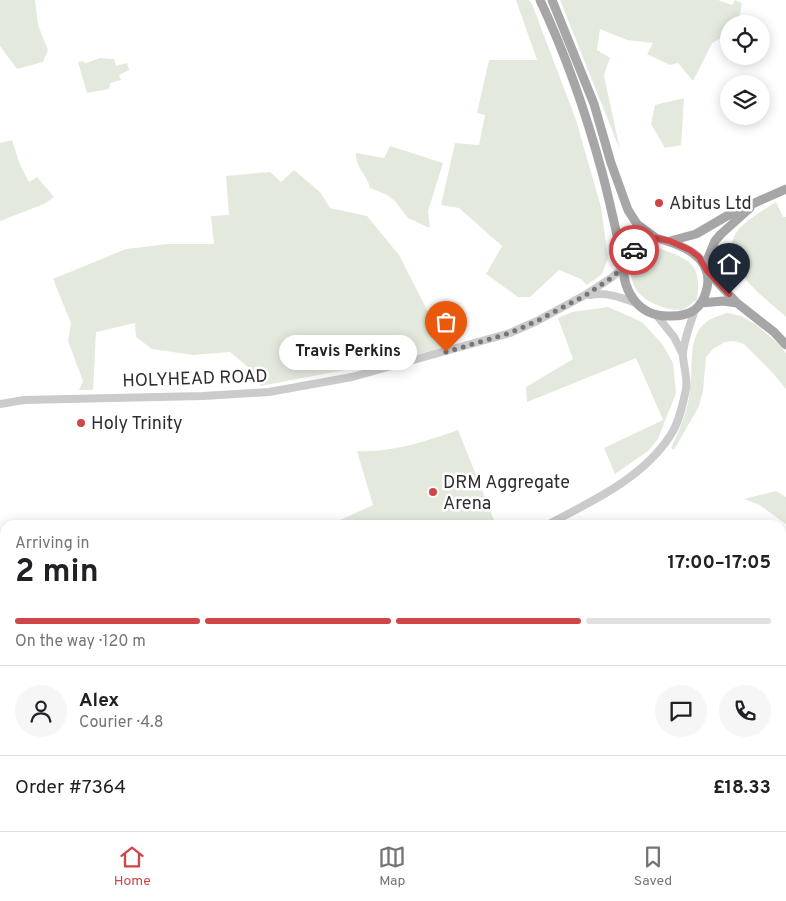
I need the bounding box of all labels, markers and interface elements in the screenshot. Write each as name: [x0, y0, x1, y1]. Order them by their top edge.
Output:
map controls: [720, 15, 770, 125]
button: locate: [720, 15, 770, 65]
button: layers: [720, 75, 770, 125]
place label: Abitus Ltd: [669, 193, 752, 216]
marker: Abitus Ltd: [653, 197, 665, 209]
courier: [609, 225, 659, 275]
icon: car: [620, 236, 648, 264]
pin: [708, 243, 750, 294]
icon: home: [715, 250, 743, 278]
pin: [425, 301, 467, 352]
icon: bag: [432, 308, 460, 336]
callout: Travis Perkins: [278, 334, 416, 370]
text: Travis Perkins: [295, 342, 401, 362]
street label: HOLYHEAD ROAD: [122, 365, 268, 394]
place label: Holy Trinity: [91, 413, 183, 436]
marker: Holy Trinity: [75, 417, 87, 429]
place label: DRM Aggregate Arena: [443, 472, 570, 516]
marker: DRM Aggregate Arena: [427, 486, 439, 498]
text: Arriving in: [15, 534, 90, 554]
text: 17:00–17:05: [668, 551, 771, 575]
text: 2 min: [15, 553, 99, 593]
text: On the way · 120 m: [15, 632, 146, 652]
button: person: [15, 685, 67, 737]
button: chat: [655, 685, 707, 737]
button: phone: [719, 685, 771, 737]
text: Alex: [79, 689, 119, 713]
text: Courier · 4.8: [79, 713, 163, 733]
text: Order #7364: [15, 776, 126, 800]
text: £18.33: [713, 776, 771, 800]
tab: Home: [114, 843, 151, 890]
tab: Map: [378, 843, 406, 890]
tab: Saved: [634, 843, 672, 890]

